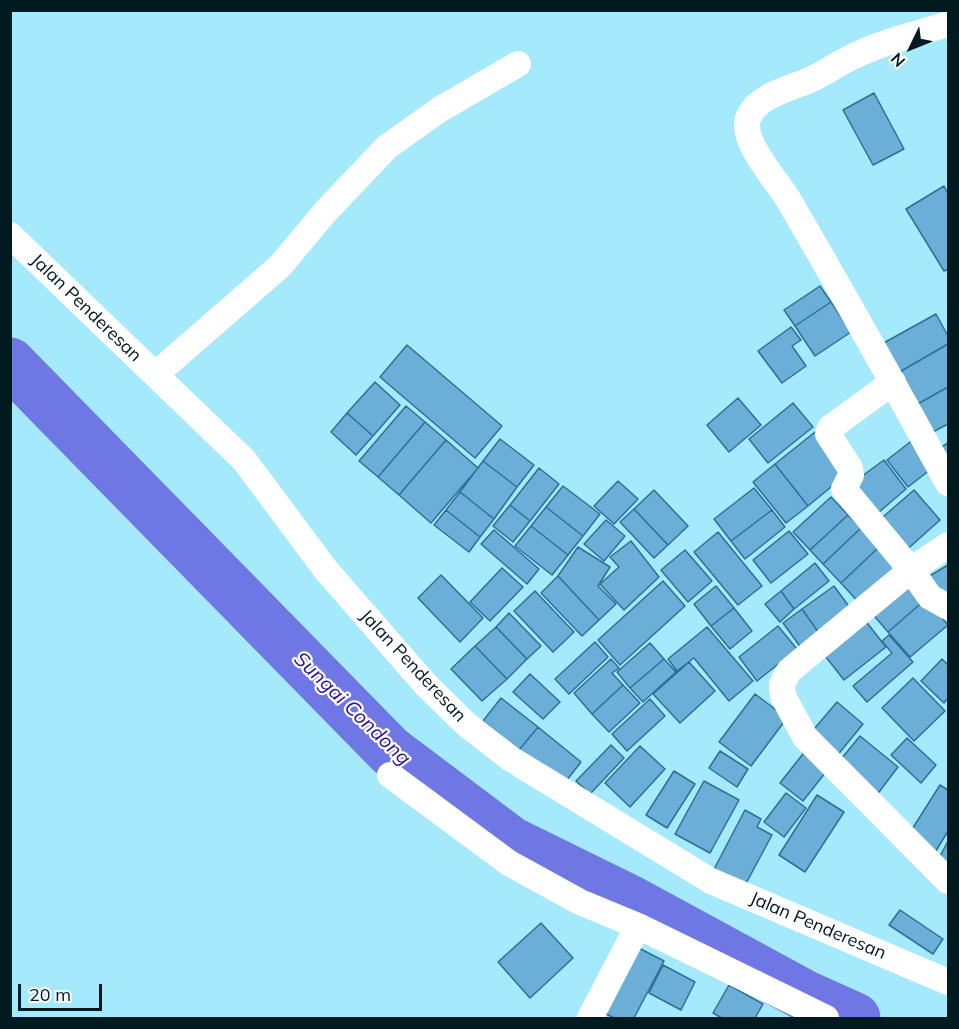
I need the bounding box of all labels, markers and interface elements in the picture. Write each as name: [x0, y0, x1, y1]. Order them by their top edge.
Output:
north arrow: [881, 18, 941, 78]
text: N: [886, 49, 909, 72]
street label: Jalan Penderesan: [26, 250, 146, 366]
street label: Jalan Penderesan: [355, 605, 471, 727]
water label: Sungai Condong: [289, 647, 415, 771]
street label: Jalan Penderesan: [747, 888, 889, 964]
scale bar: [21, 972, 105, 1010]
text: 20 m: [29, 983, 71, 1006]

